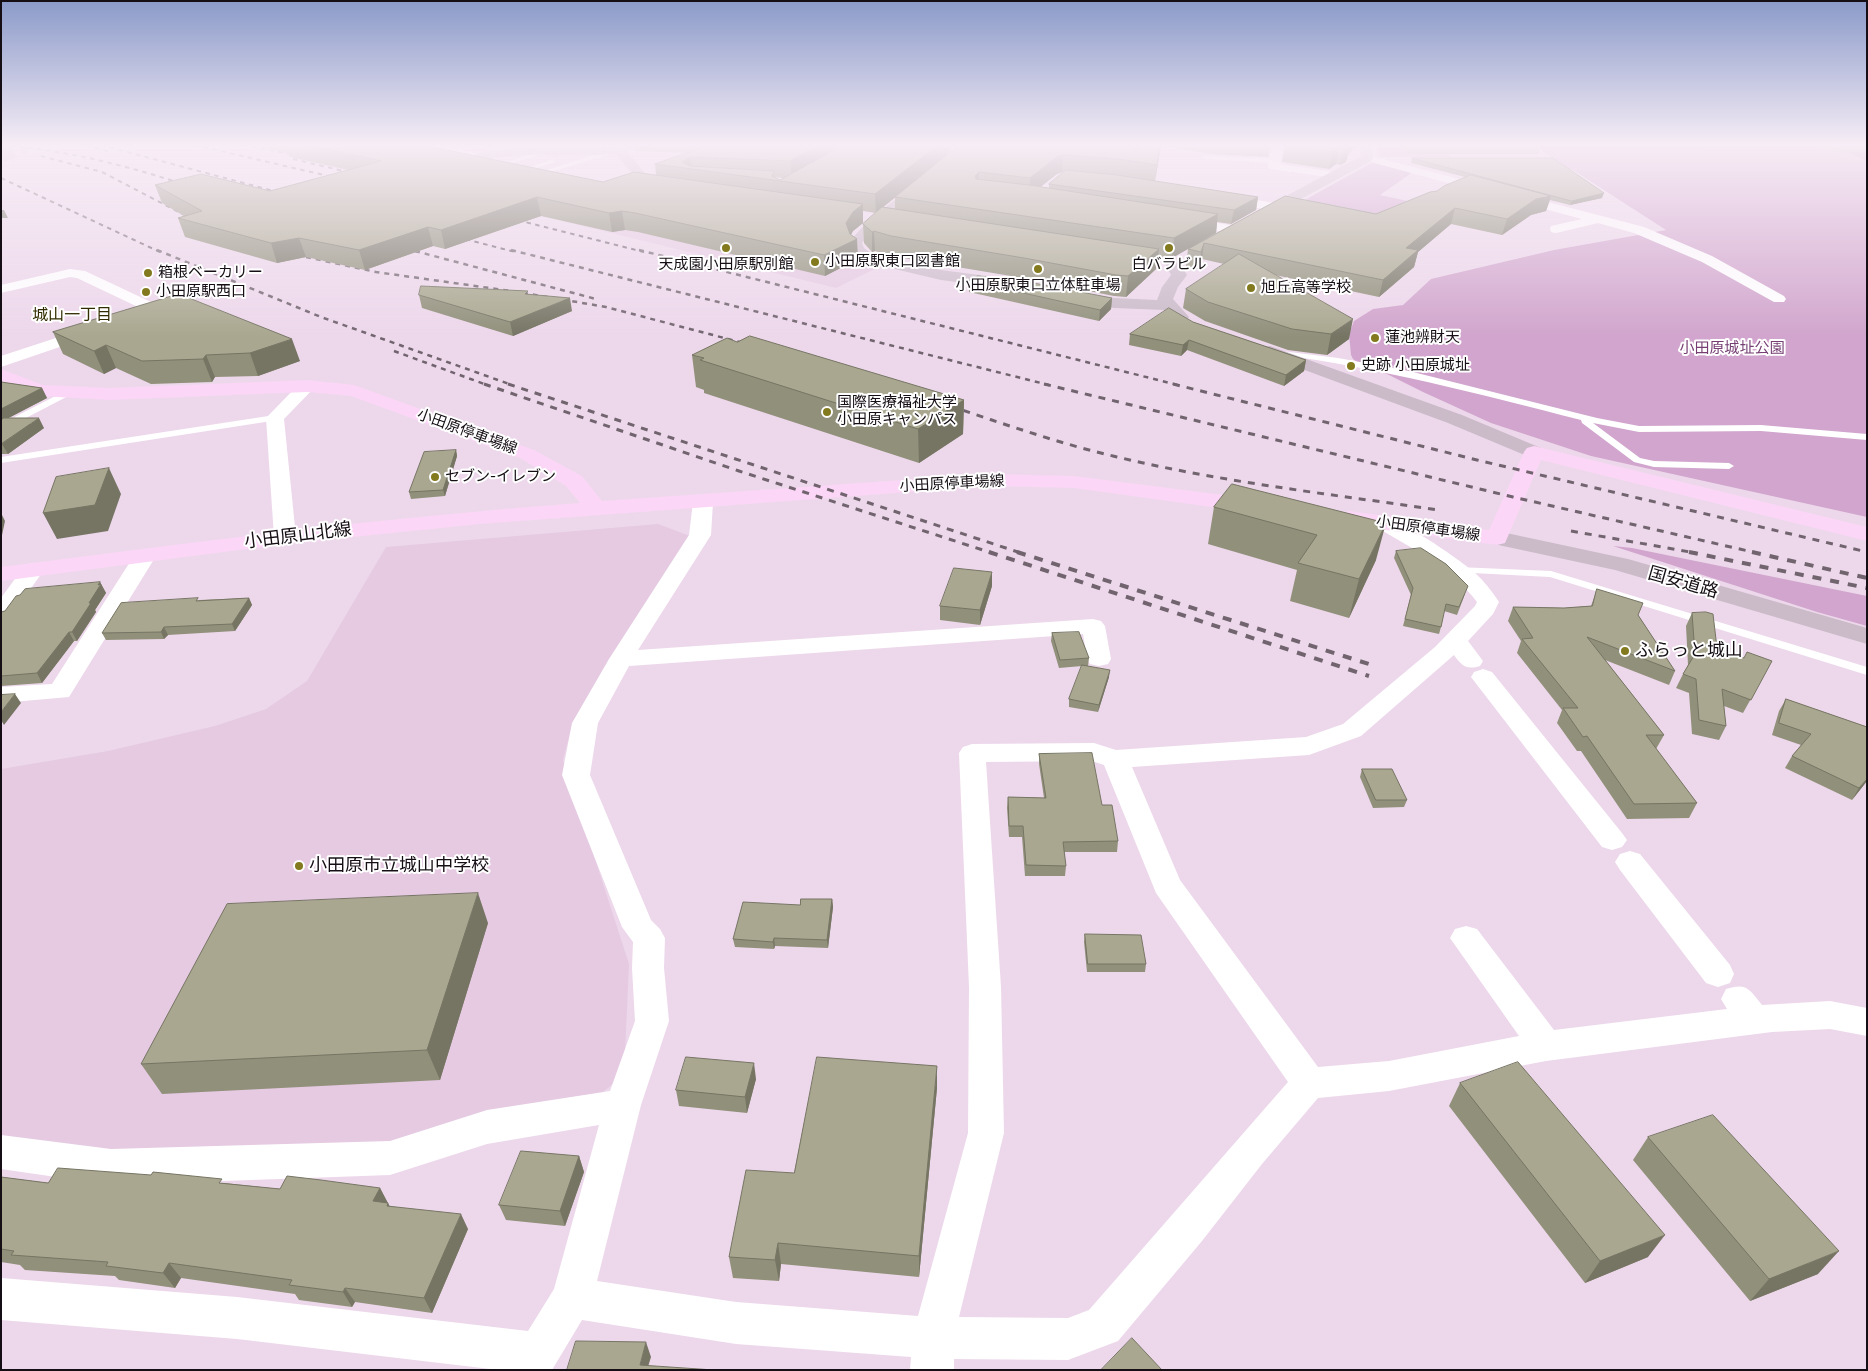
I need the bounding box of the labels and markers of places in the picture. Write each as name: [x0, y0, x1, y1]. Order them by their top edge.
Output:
marker: 天成園小田原駅別館: [720, 242, 732, 254]
marker: 白バラビル: [1163, 242, 1175, 254]
place label: 小田原駅東口図書館: [825, 253, 960, 271]
place label: 天成園小田原駅別館: [659, 256, 793, 274]
marker: 小田原駅東口図書館: [809, 256, 821, 268]
place label: 白バラビル: [1132, 256, 1206, 274]
marker: 小田原駅東口立体駐車場: [1032, 263, 1044, 275]
place label: 箱根ベーカリー: [158, 264, 263, 282]
marker: 箱根ベーカリー: [142, 267, 154, 279]
place label: 小田原駅東口立体駐車場: [956, 277, 1120, 295]
place label: 旭丘高等学校: [1261, 279, 1351, 297]
marker: 旭丘高等学校: [1245, 282, 1257, 294]
place label: 小田原駅西口: [156, 283, 246, 301]
marker: 小田原駅西口: [140, 286, 152, 298]
place label: 蓮池辨財天: [1385, 329, 1460, 347]
marker: 蓮池辨財天: [1369, 332, 1381, 344]
place label: 史跡 小田原城址: [1361, 357, 1470, 375]
marker: 史跡 小田原城址: [1345, 360, 1357, 372]
place label: 国際医療福祉大学 小田原キャンパス: [837, 394, 957, 429]
marker: 国際医療福祉大学 小田原キャンパス: [821, 406, 833, 418]
place label: セブン-イレブン: [445, 468, 556, 486]
marker: セブン-イレブン: [429, 471, 441, 483]
place label: ふらっと城山: [1635, 640, 1743, 662]
marker: ふらっと城山: [1619, 645, 1631, 657]
place label: 小田原市立城山中学校: [309, 855, 489, 877]
marker: 小田原市立城山中学校: [293, 860, 305, 872]

